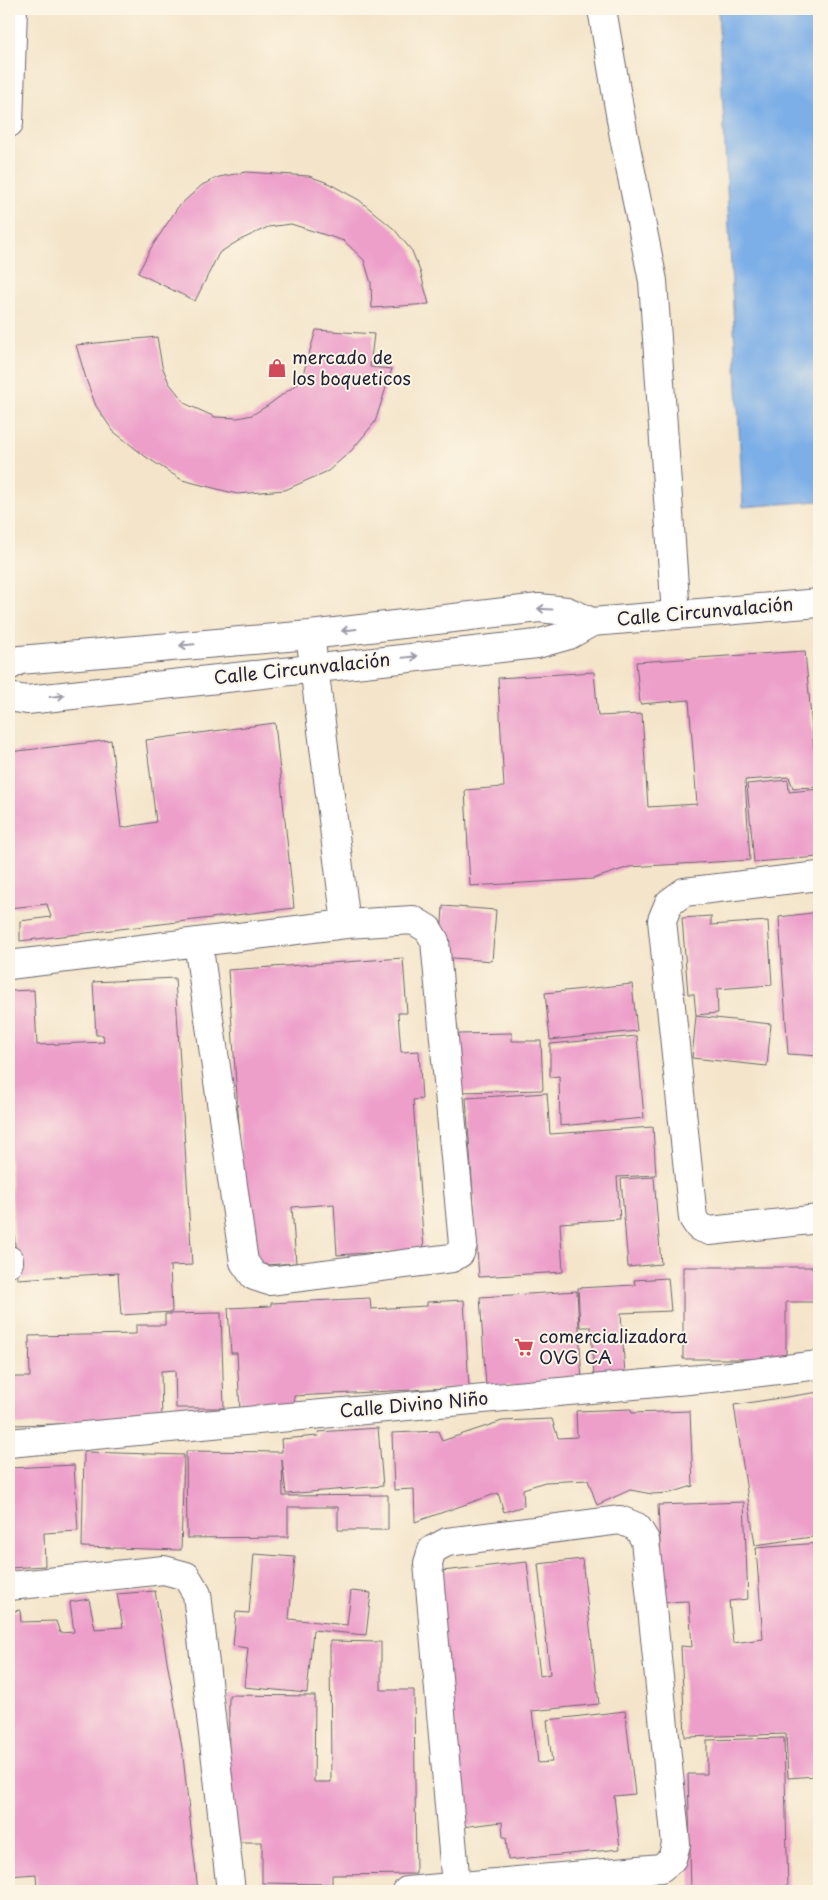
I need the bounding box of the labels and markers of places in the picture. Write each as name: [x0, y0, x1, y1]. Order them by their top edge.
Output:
place label: mercado de los boqueticos: [292, 343, 411, 391]
shop icon: mercado de los boqueticos: [266, 357, 288, 379]
place label: comercializadora OVG CA: [539, 1322, 688, 1370]
supermarket icon: comercializadora OVG CA: [513, 1336, 535, 1358]

